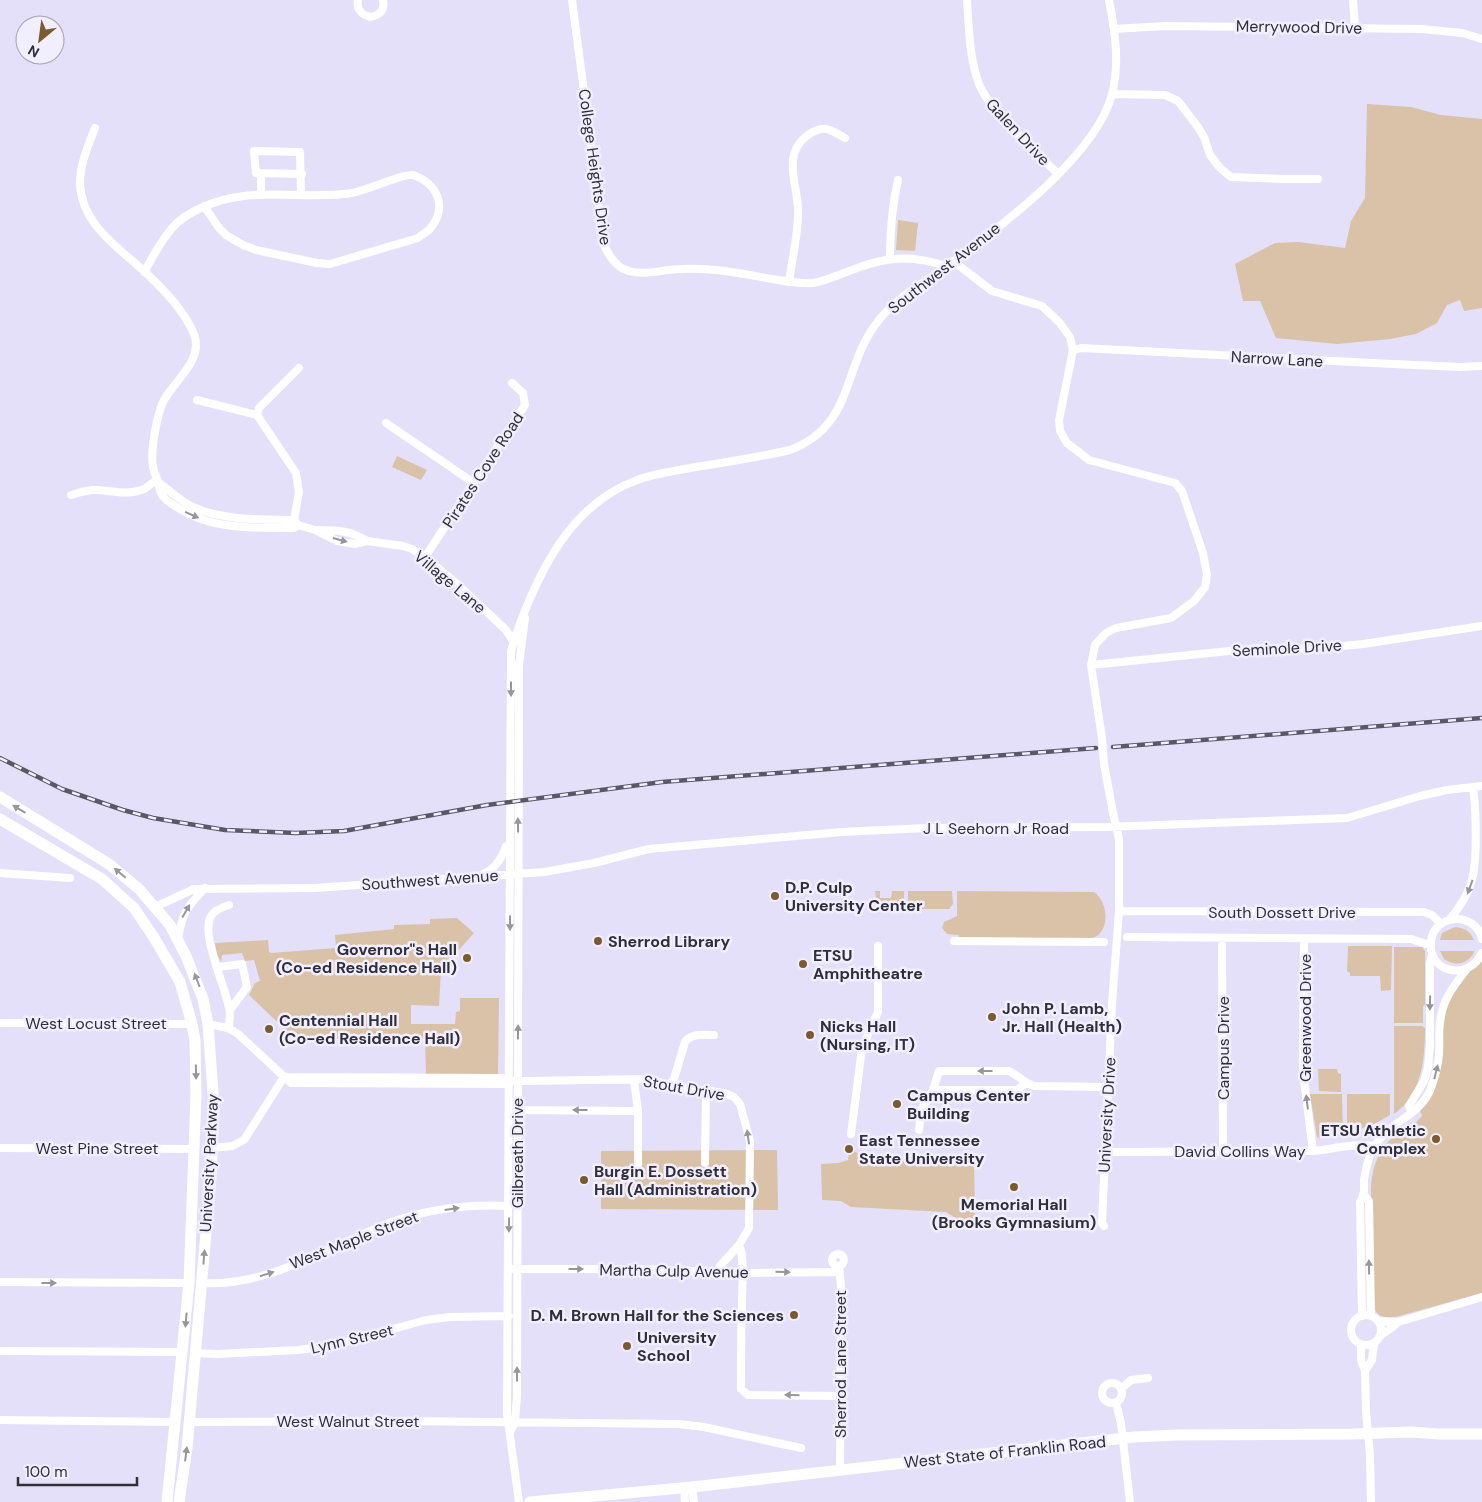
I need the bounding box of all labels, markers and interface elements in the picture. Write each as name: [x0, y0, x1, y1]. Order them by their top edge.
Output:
north arrow: [15, 15, 65, 65]
street label: Merrywood Drive: [1236, 15, 1362, 39]
text: N: [25, 41, 43, 62]
street label: College Heights Drive: [574, 88, 616, 246]
street label: Galen Drive: [981, 94, 1055, 170]
street label: Southwest Avenue: [884, 218, 1004, 318]
street label: Narrow Lane: [1230, 346, 1324, 372]
street label: Pirates Cove Road: [438, 408, 528, 532]
one-way arrow: [185, 512, 199, 520]
one-way arrow: [333, 537, 348, 545]
street label: Village Lane: [410, 546, 490, 618]
street label: Seminole Drive: [1232, 635, 1342, 661]
one-way arrow: [507, 681, 515, 697]
one-way arrow: [13, 804, 26, 813]
one-way arrow: [514, 817, 522, 833]
street label: J L Seehorn Jr Road: [923, 818, 1069, 839]
street label: Southwest Avenue: [361, 865, 499, 895]
one-way arrow: [114, 868, 127, 879]
place label: D.P. Culp University Center: [785, 877, 923, 916]
one-way arrow: [1465, 880, 1473, 894]
marker: D.P. Culp University Center: [769, 890, 781, 902]
street label: South Dossett Drive: [1208, 902, 1356, 923]
one-way arrow: [182, 904, 190, 919]
one-way arrow: [505, 915, 513, 931]
place label: Sherrod Library: [608, 931, 730, 952]
marker: Sherrod Library: [592, 935, 604, 947]
place label: Governor"s Hall (Co-ed Residence Hall): [276, 939, 457, 978]
place label: ETSU Amphitheatre: [813, 945, 923, 984]
marker: Governor"s Hall (Co-ed Residence Hall): [461, 952, 473, 964]
street label: Greenwood Drive: [1295, 954, 1316, 1082]
marker: ETSU Amphitheatre: [797, 958, 809, 970]
one-way arrow: [192, 973, 200, 987]
one-way arrow: [1426, 995, 1434, 1011]
street label: Campus Drive: [1213, 996, 1234, 1100]
place label: John P. Lamb, Jr. Hall (Health): [1002, 998, 1122, 1037]
place label: Centennial Hall (Co-ed Residence Hall): [279, 1010, 460, 1049]
marker: John P. Lamb, Jr. Hall (Health): [986, 1011, 998, 1023]
street label: West Locust Street: [25, 1013, 167, 1034]
place label: Nicks Hall (Nursing, IT): [820, 1016, 915, 1055]
marker: Centennial Hall (Co-ed Residence Hall): [263, 1023, 275, 1035]
one-way arrow: [514, 1024, 522, 1040]
marker: Nicks Hall (Nursing, IT): [804, 1029, 816, 1041]
street label: University Drive: [1093, 1057, 1121, 1173]
one-way arrow: [192, 1064, 200, 1080]
one-way arrow: [1432, 1065, 1440, 1080]
one-way arrow: [976, 1067, 992, 1075]
street label: Stout Drive: [642, 1071, 726, 1105]
place label: Campus Center Building: [907, 1085, 1031, 1124]
street label: University Parkway: [195, 1093, 223, 1233]
one-way arrow: [1303, 1094, 1311, 1110]
street label: Gilbreath Drive: [507, 1098, 528, 1208]
marker: Campus Center Building: [891, 1098, 903, 1110]
one-way arrow: [572, 1106, 588, 1114]
place label: ETSU Athletic Complex: [1321, 1120, 1426, 1159]
one-way arrow: [744, 1129, 752, 1145]
place label: East Tennessee State University: [859, 1130, 985, 1169]
marker: ETSU Athletic Complex: [1430, 1133, 1442, 1145]
street label: West Pine Street: [36, 1138, 158, 1159]
street label: David Collins Way: [1174, 1141, 1306, 1162]
marker: East Tennessee State University: [843, 1143, 855, 1155]
place label: Burgin E. Dossett Hall (Administration): [594, 1161, 757, 1200]
marker: Burgin E. Dossett Hall (Administration): [578, 1174, 590, 1186]
marker: Memorial Hall (Brooks Gymnasium): [1008, 1181, 1020, 1193]
place label: Memorial Hall (Brooks Gymnasium): [932, 1194, 1096, 1233]
one-way arrow: [444, 1204, 460, 1212]
street label: West Maple Street: [287, 1206, 421, 1274]
one-way arrow: [505, 1218, 513, 1234]
one-way arrow: [200, 1249, 208, 1265]
street label: Martha Culp Avenue: [599, 1259, 749, 1283]
one-way arrow: [1365, 1259, 1373, 1275]
one-way arrow: [568, 1265, 584, 1273]
one-way arrow: [775, 1268, 791, 1276]
one-way arrow: [259, 1270, 274, 1277]
one-way arrow: [41, 1279, 57, 1287]
street label: Sherrod Lane Street: [830, 1290, 851, 1438]
place label: D. M. Brown Hall for the Sciences: [530, 1305, 784, 1326]
marker: D. M. Brown Hall for the Sciences: [788, 1309, 800, 1321]
one-way arrow: [181, 1312, 189, 1328]
street label: Lynn Street: [309, 1319, 395, 1359]
place label: University School: [637, 1327, 717, 1366]
marker: University School: [621, 1340, 633, 1352]
one-way arrow: [513, 1365, 521, 1381]
one-way arrow: [784, 1391, 800, 1399]
street label: West Walnut Street: [276, 1411, 420, 1432]
street label: West State of Franklin Road: [903, 1431, 1107, 1473]
one-way arrow: [182, 1446, 190, 1462]
scale bar: [18, 1454, 136, 1486]
text: 100 m: [25, 1462, 68, 1482]

